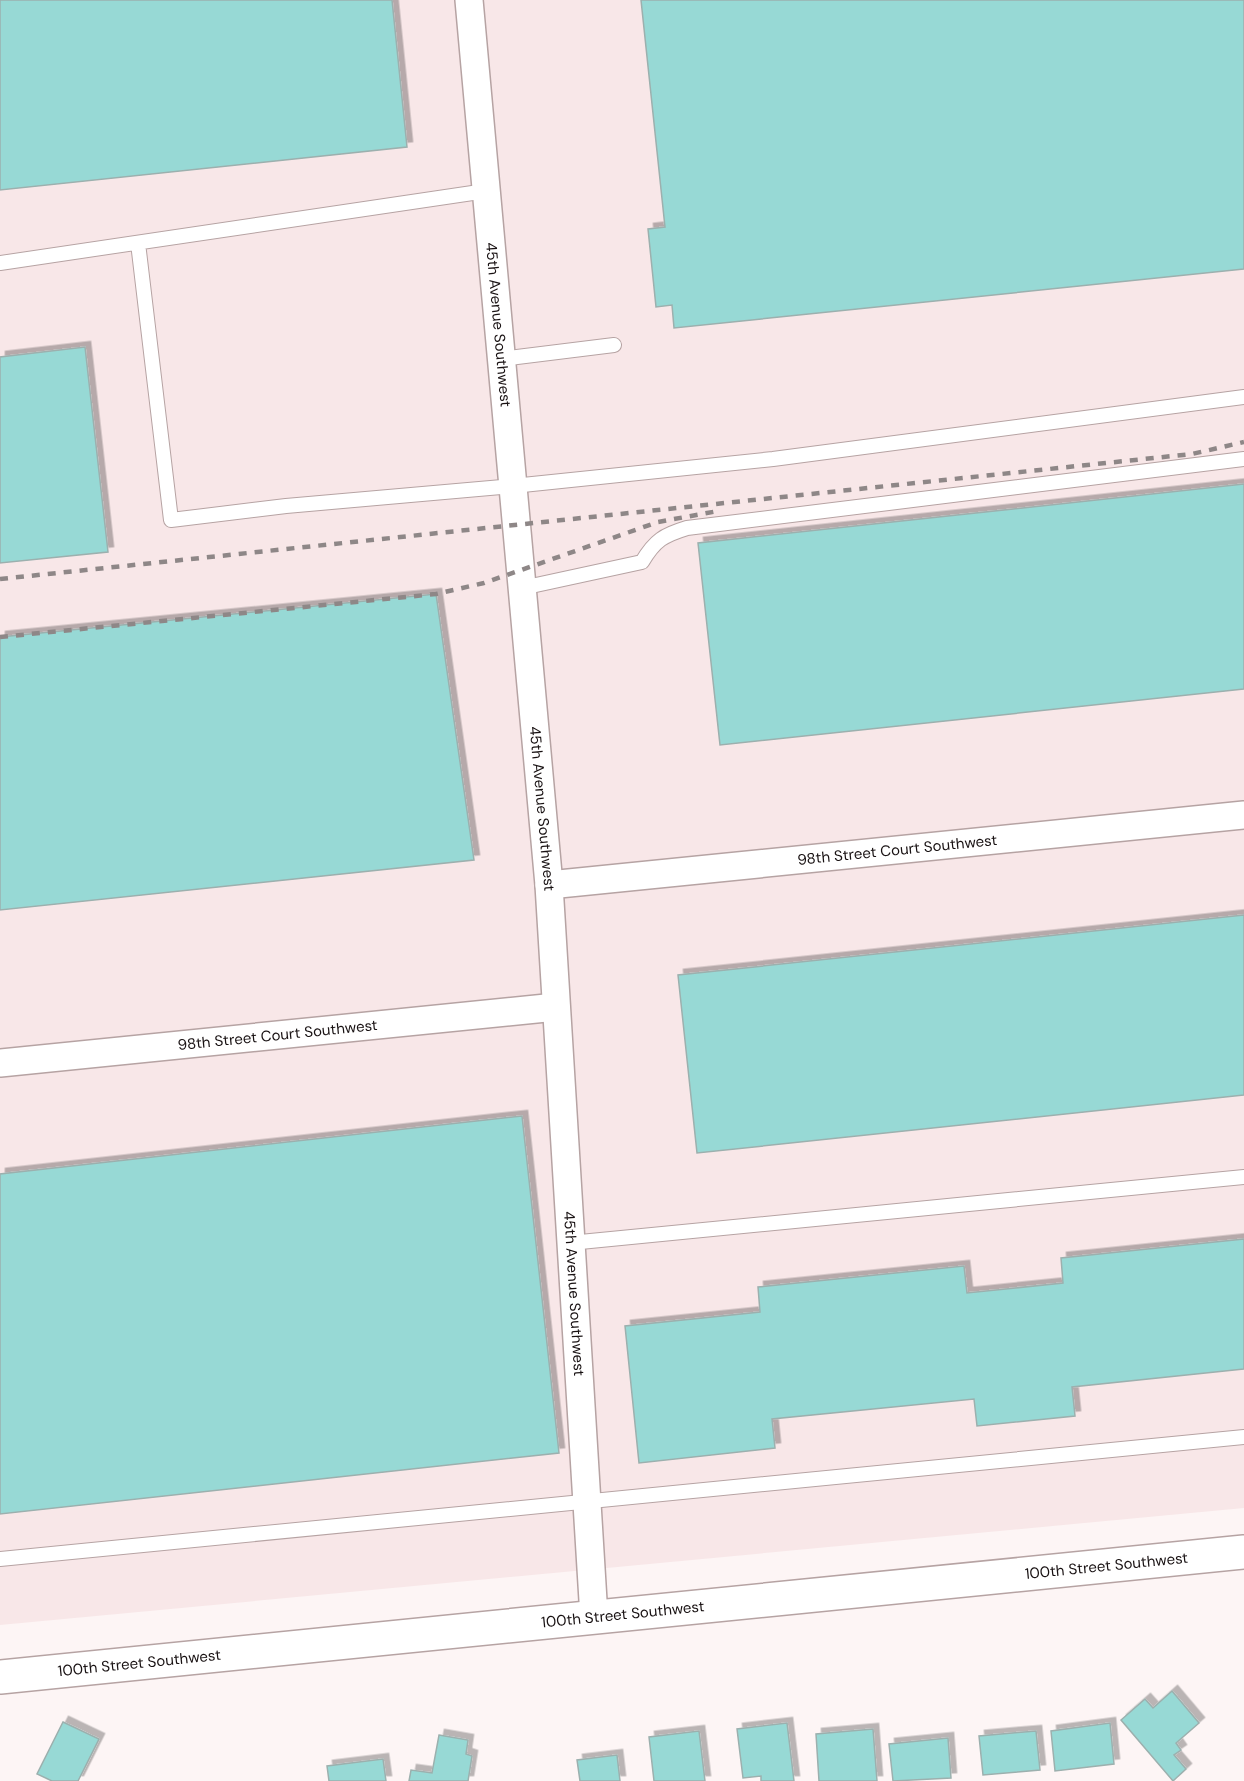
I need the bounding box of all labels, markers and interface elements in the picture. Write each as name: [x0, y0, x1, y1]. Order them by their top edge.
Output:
street label: 45th Avenue Southwest: [481, 241, 516, 408]
street label: 45th Avenue Southwest: [525, 725, 559, 892]
street label: 98th Street Court Southwest: [796, 830, 998, 870]
street label: 98th Street Court Southwest: [177, 1015, 379, 1055]
street label: 45th Avenue Southwest: [559, 1210, 589, 1377]
street label: 100th Street Southwest: [1024, 1548, 1189, 1584]
street label: 100th Street Southwest: [540, 1596, 705, 1633]
street label: 100th Street Southwest: [57, 1645, 222, 1681]

